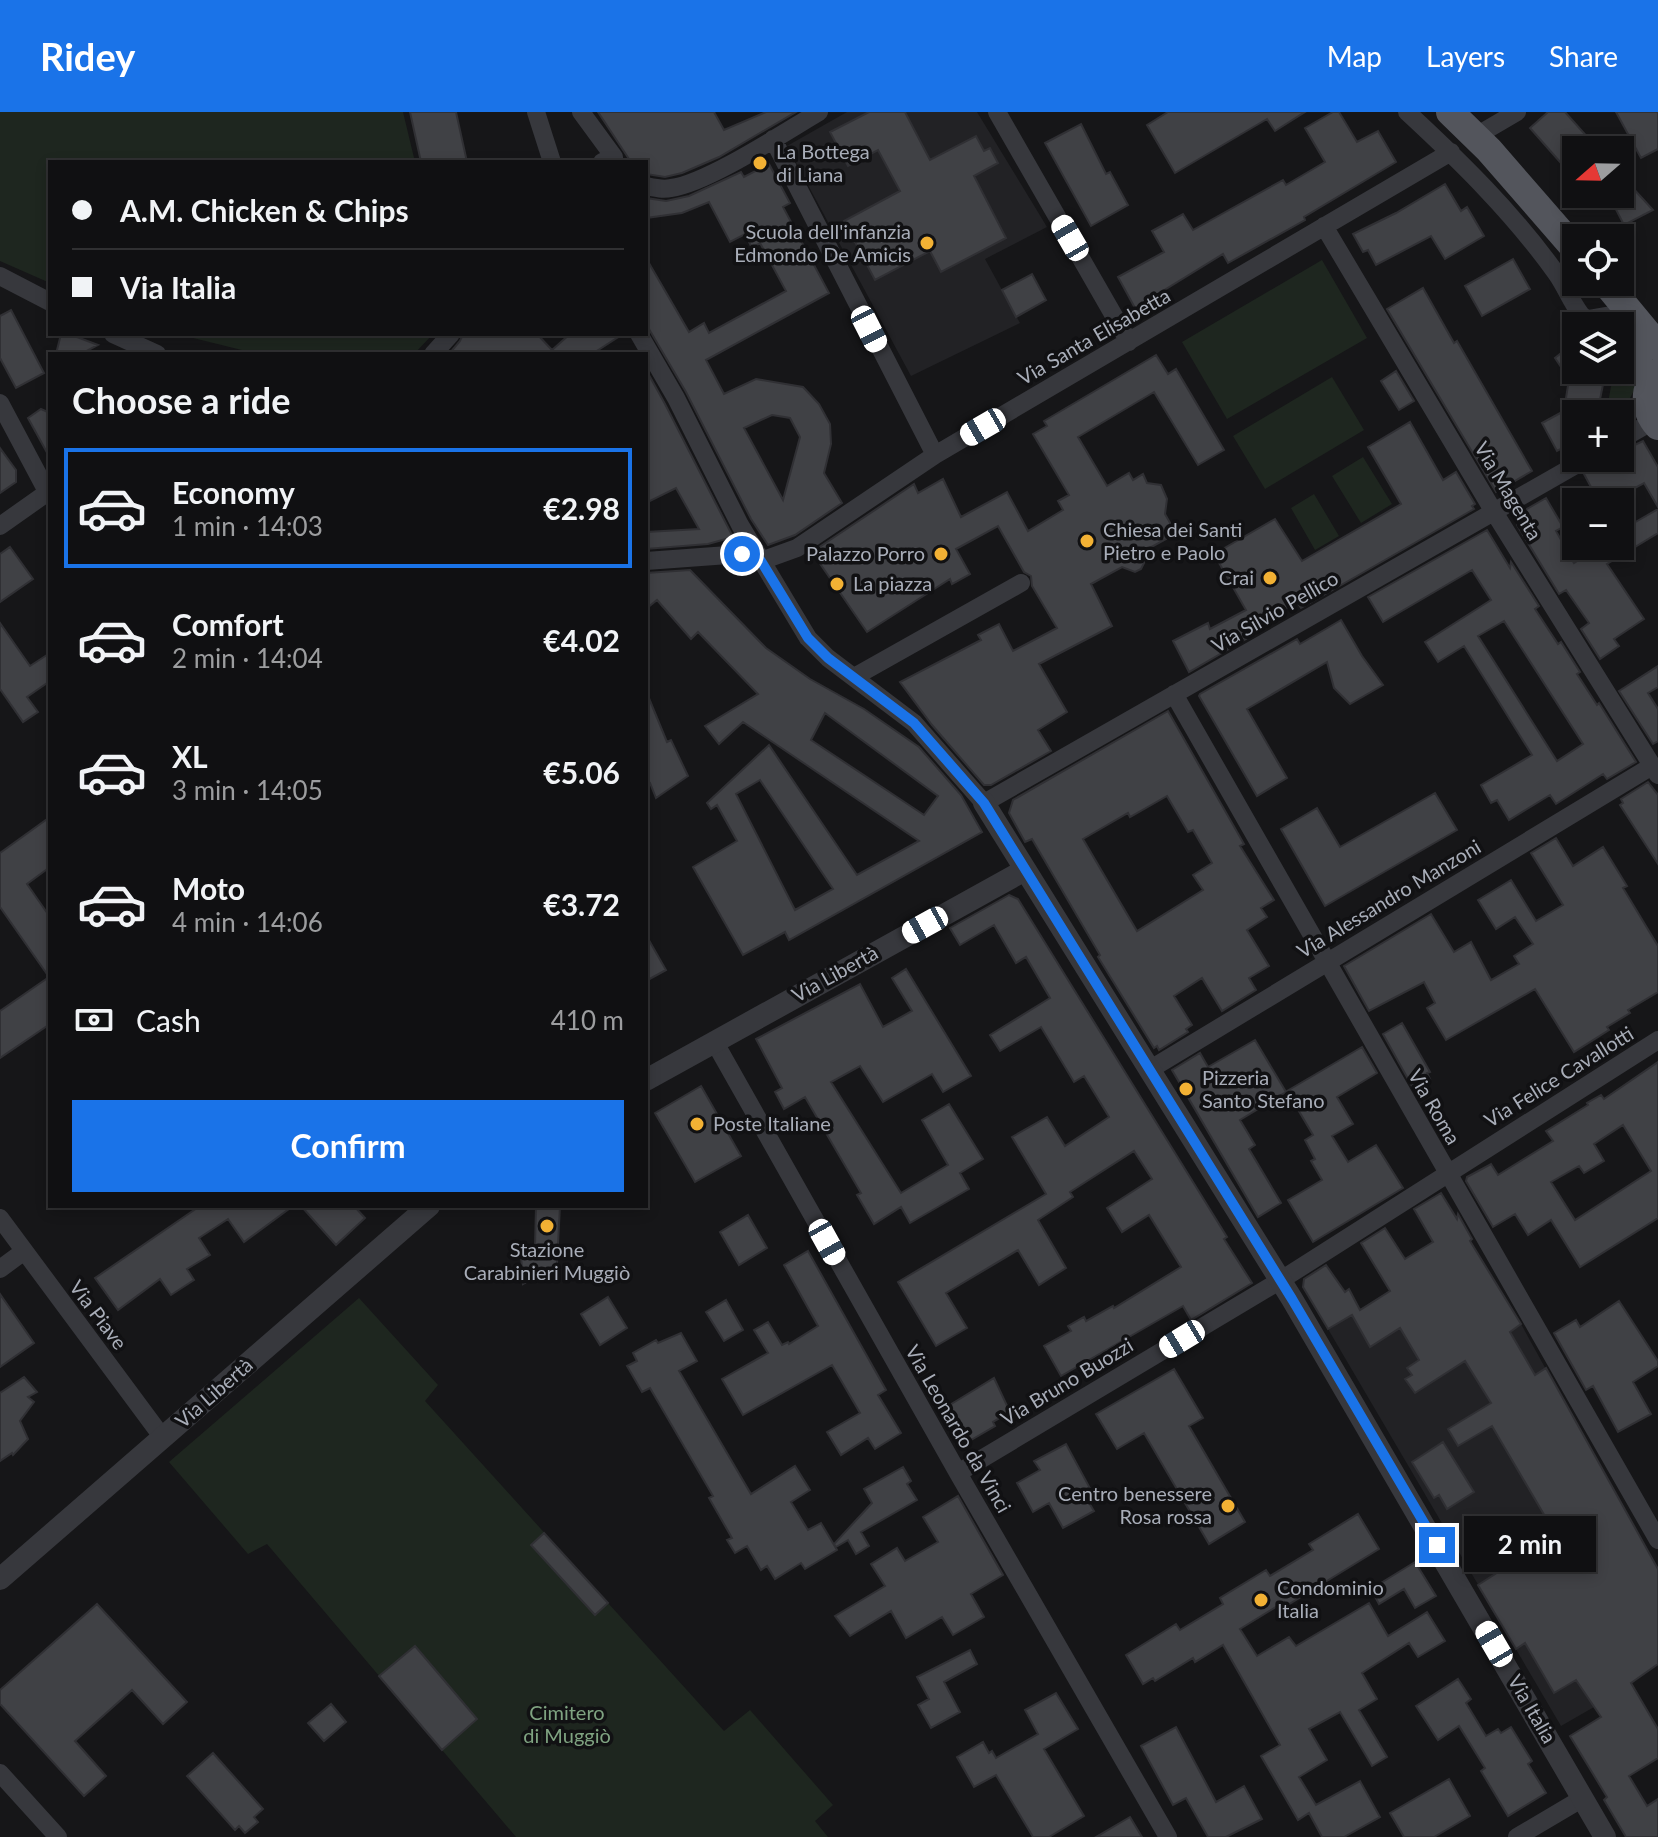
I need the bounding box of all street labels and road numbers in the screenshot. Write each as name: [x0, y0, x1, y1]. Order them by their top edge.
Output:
street label: Via Santa Elisabetta: [1013, 283, 1174, 390]
street label: Via Magenta: [1470, 437, 1548, 544]
street label: Via Silvio Pellico: [1207, 565, 1342, 657]
street label: Via Alessandro Manzoni: [1292, 834, 1485, 963]
street label: Via Libertà: [787, 940, 882, 1007]
street label: Via Felice Cavallotti: [1479, 1021, 1637, 1132]
street label: Via Roma: [1404, 1065, 1466, 1148]
street label: Via Piave: [65, 1275, 133, 1354]
street label: Via Bruno Buozzi: [996, 1332, 1137, 1430]
street label: Via Leonardo da Vinci: [901, 1340, 1017, 1517]
street label: Via Libertà: [170, 1352, 257, 1432]
street label: Via Italia: [1504, 1670, 1562, 1747]

